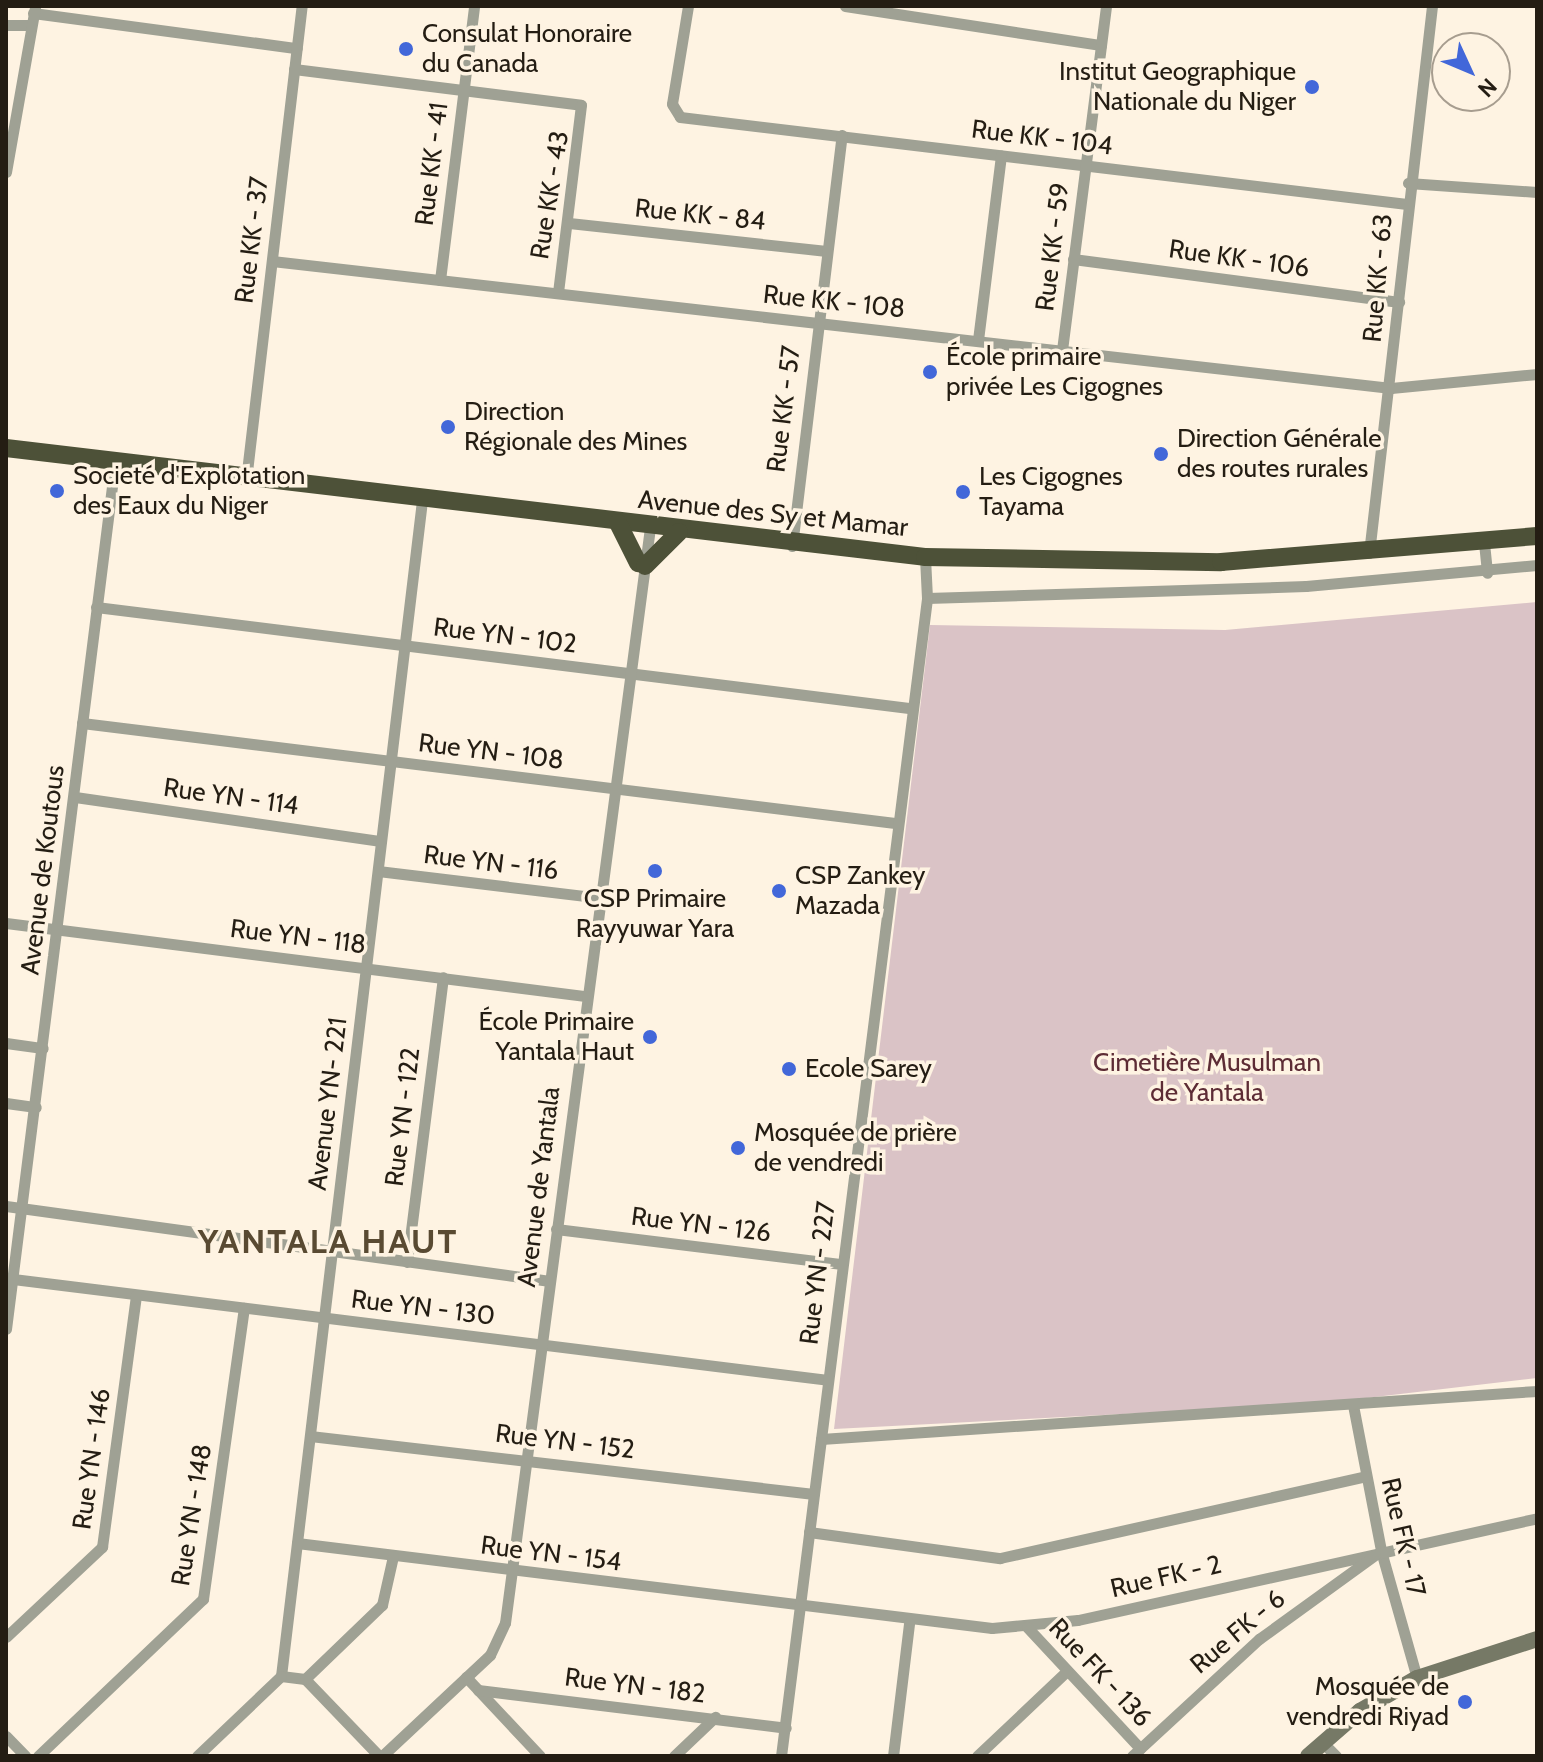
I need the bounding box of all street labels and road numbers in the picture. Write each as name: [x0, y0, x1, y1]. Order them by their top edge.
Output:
street label: Rue KK - 41: [409, 101, 455, 227]
street label: Rue KK - 104: [970, 114, 1114, 162]
street label: Rue KK - 43: [524, 129, 576, 261]
street label: Rue KK - 37: [229, 175, 275, 305]
street label: Rue KK - 59: [1030, 181, 1076, 313]
street label: Rue KK - 84: [633, 193, 767, 237]
street label: Rue KK - 63: [1357, 212, 1399, 344]
street label: Rue KK - 106: [1167, 234, 1311, 284]
street label: Rue KK - 108: [761, 279, 907, 325]
street label: Rue KK - 57: [761, 344, 807, 474]
street label: Avenue des Sy et Mamar: [636, 484, 910, 544]
street label: Rue YN - 102: [432, 612, 578, 660]
street label: Rue YN - 108: [416, 728, 566, 776]
street label: Avenue de Koutous: [15, 763, 71, 977]
street label: Rue YN - 114: [162, 772, 300, 822]
street label: Rue YN - 116: [422, 839, 560, 887]
street label: Rue YN - 118: [228, 913, 368, 961]
street label: Avenue YN- 221: [302, 1016, 354, 1192]
street label: Rue YN - 122: [379, 1046, 427, 1188]
street label: Avenue de Yantala: [511, 1085, 567, 1289]
street label: Rue YN - 227: [794, 1200, 842, 1346]
street label: Rue YN - 126: [629, 1201, 773, 1249]
street label: Rue YN - 130: [349, 1284, 497, 1332]
street label: Rue YN - 146: [67, 1386, 117, 1532]
street label: Rue YN - 152: [494, 1418, 636, 1466]
street label: Rue YN - 148: [165, 1442, 219, 1588]
street label: Rue FK - 17: [1374, 1475, 1432, 1599]
street label: Rue YN - 154: [479, 1530, 623, 1578]
street label: Rue FK - 2: [1108, 1549, 1224, 1605]
street label: Rue FK - 6: [1184, 1583, 1292, 1681]
street label: Rue FK - 136: [1042, 1612, 1158, 1734]
street label: Rue YN - 182: [563, 1662, 707, 1710]

